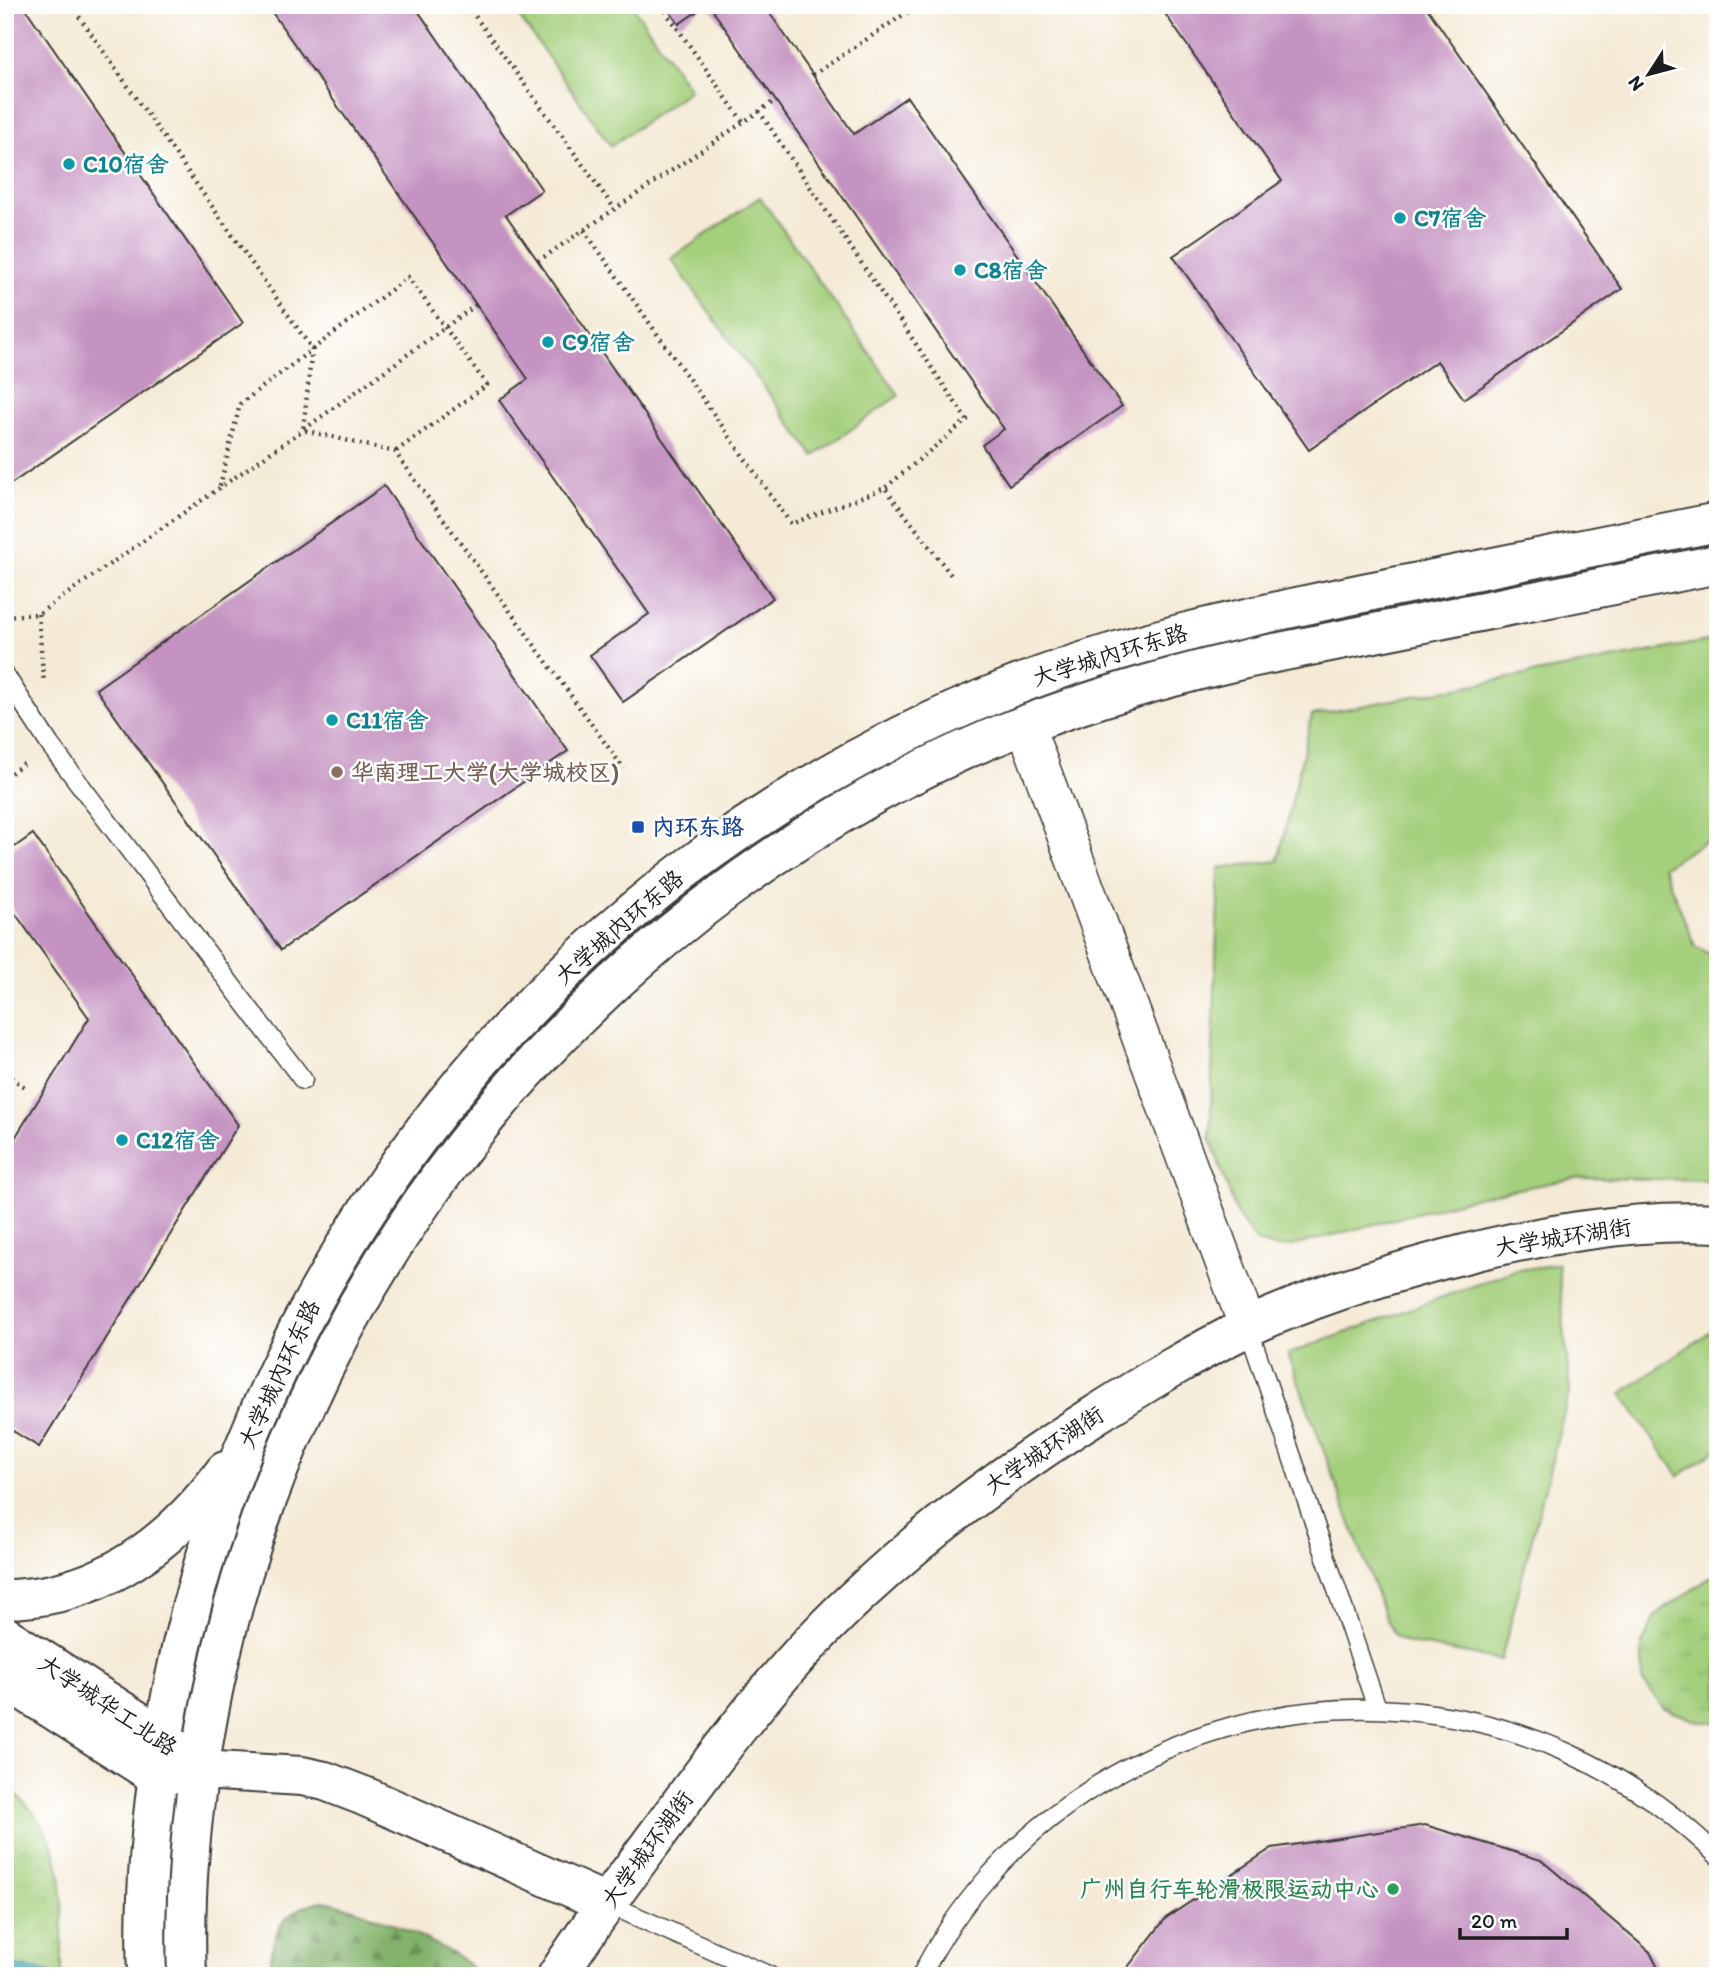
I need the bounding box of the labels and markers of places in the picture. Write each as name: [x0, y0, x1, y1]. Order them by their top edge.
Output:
place label: C10宿舍: [83, 150, 169, 178]
marker: C10宿舍: [61, 156, 77, 172]
place label: C7宿舍: [1414, 204, 1486, 232]
marker: C7宿舍: [1392, 210, 1408, 226]
place label: C8宿舍: [974, 256, 1047, 284]
marker: C8宿舍: [952, 262, 968, 278]
place label: C9宿舍: [562, 328, 635, 356]
marker: C9宿舍: [540, 334, 556, 350]
place label: C11宿舍: [346, 706, 428, 734]
marker: C11宿舍: [324, 712, 340, 728]
place label: 华南理工大学(大学城校区): [351, 758, 619, 786]
marker: 华南理工大学(大学城校区): [329, 764, 345, 780]
place label: 内环东路: [652, 813, 744, 841]
marker: 内环东路: [630, 819, 646, 835]
place label: C12宿舍: [136, 1126, 220, 1154]
marker: C12宿舍: [114, 1132, 130, 1148]
place label: 广州自行车轮滑极限运动中心: [1080, 1875, 1379, 1903]
marker: 广州自行车轮滑极限运动中心: [1385, 1881, 1401, 1897]

